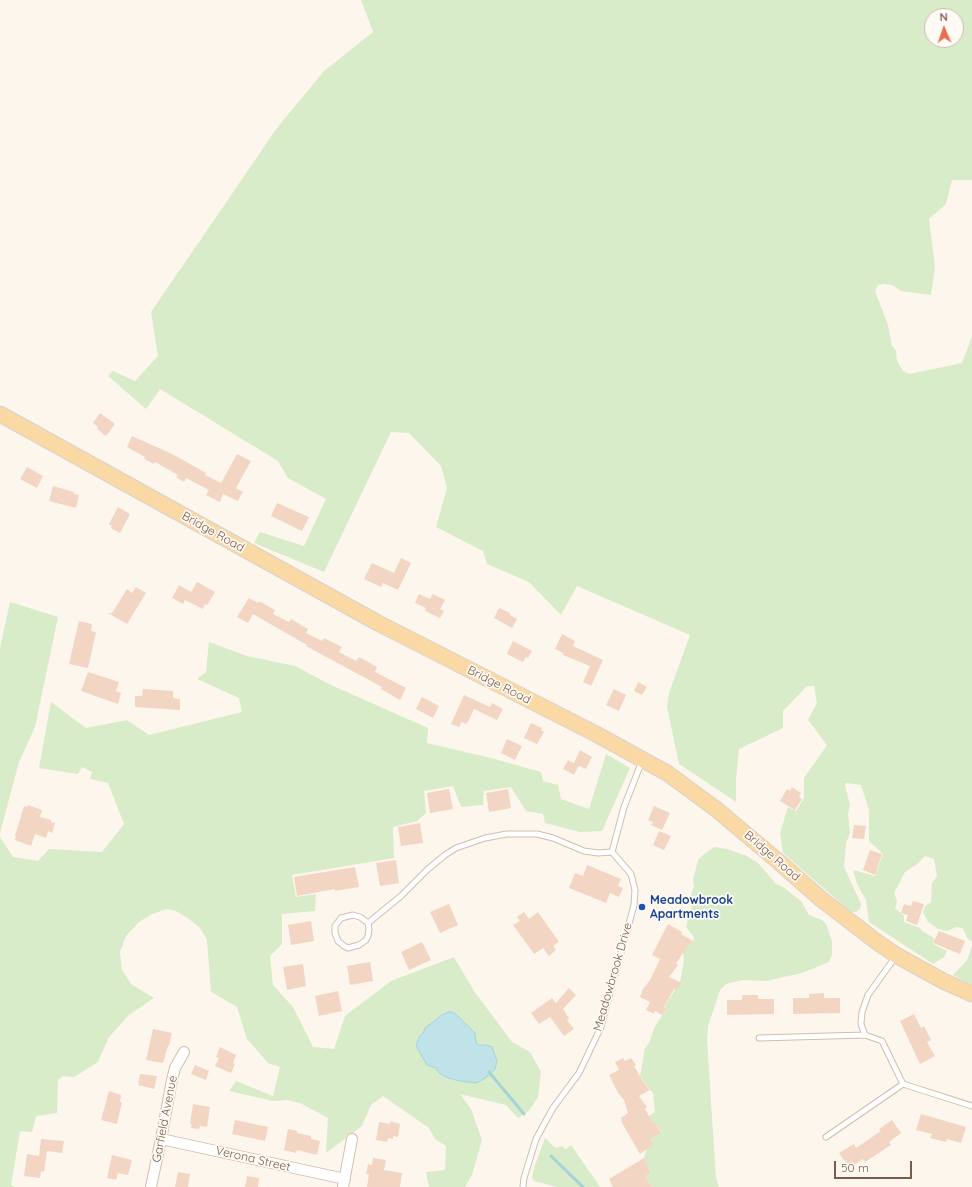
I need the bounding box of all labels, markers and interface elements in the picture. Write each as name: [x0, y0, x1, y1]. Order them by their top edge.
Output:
north arrow: [924, 8, 964, 48]
text: N: [939, 10, 948, 24]
street label: Bridge Road: [179, 509, 247, 555]
street label: Bridge Road: [465, 663, 533, 707]
street label: Bridge Road: [741, 828, 803, 884]
place label: Meadowbrook Apartments: [650, 893, 733, 921]
marker: Meadowbrook Apartments: [637, 902, 647, 912]
street label: Meadowbrook Drive: [591, 921, 635, 1033]
street label: Garfield Avenue: [150, 1074, 180, 1164]
street label: Verona Street: [214, 1143, 292, 1175]
scale bar: [836, 1153, 914, 1179]
text: 50 m: [841, 1160, 869, 1175]

